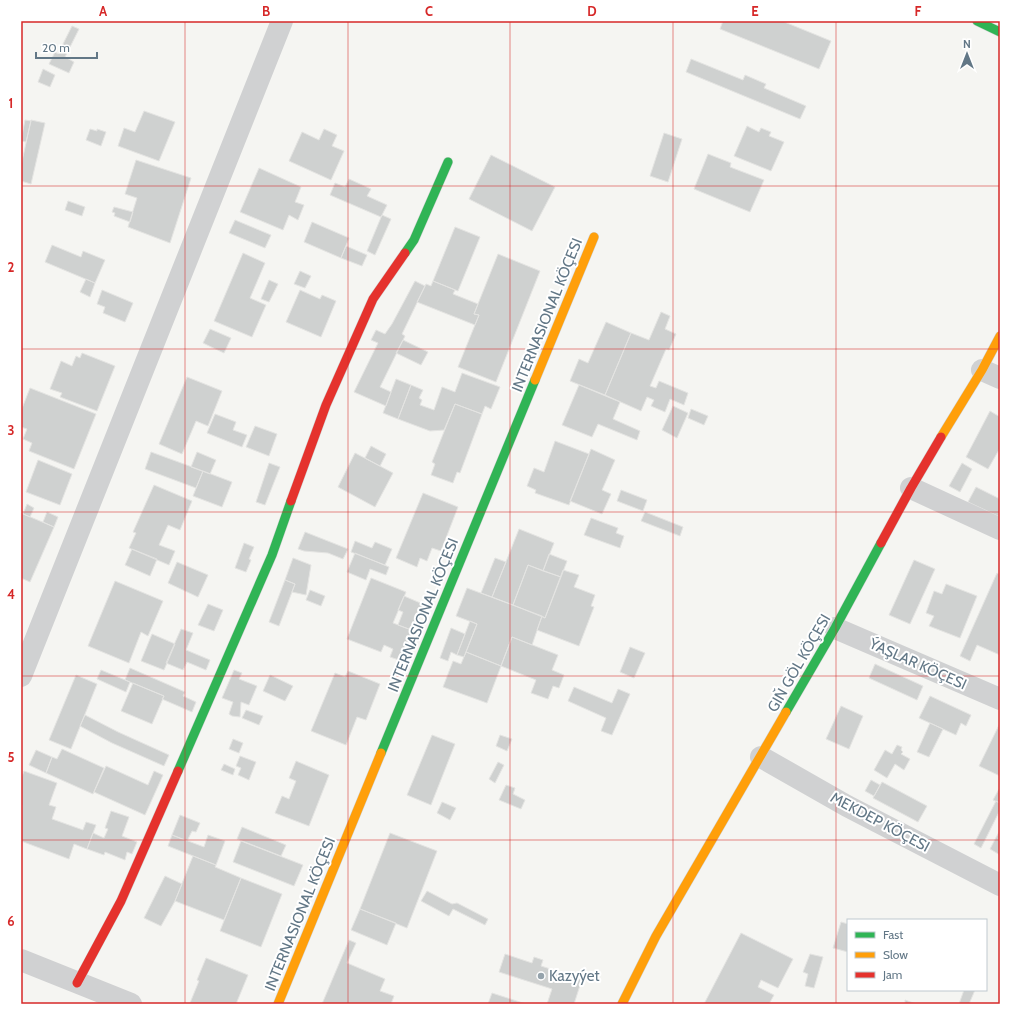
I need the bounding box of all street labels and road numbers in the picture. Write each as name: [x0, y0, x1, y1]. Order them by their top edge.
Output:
street label: INTERNASIONAL KÖÇESI: [508, 236, 586, 394]
street label: INTERNASIONAL KÖÇESI: [384, 536, 462, 694]
street label: GIŇ GÖL KÖÇESI: [763, 610, 834, 715]
street label: ÝAŞLAR KÖÇESI: [866, 633, 970, 693]
street label: MEKDEP KÖÇESI: [827, 788, 933, 856]
street label: INTERNASIONAL KÖÇESI: [261, 835, 339, 993]

